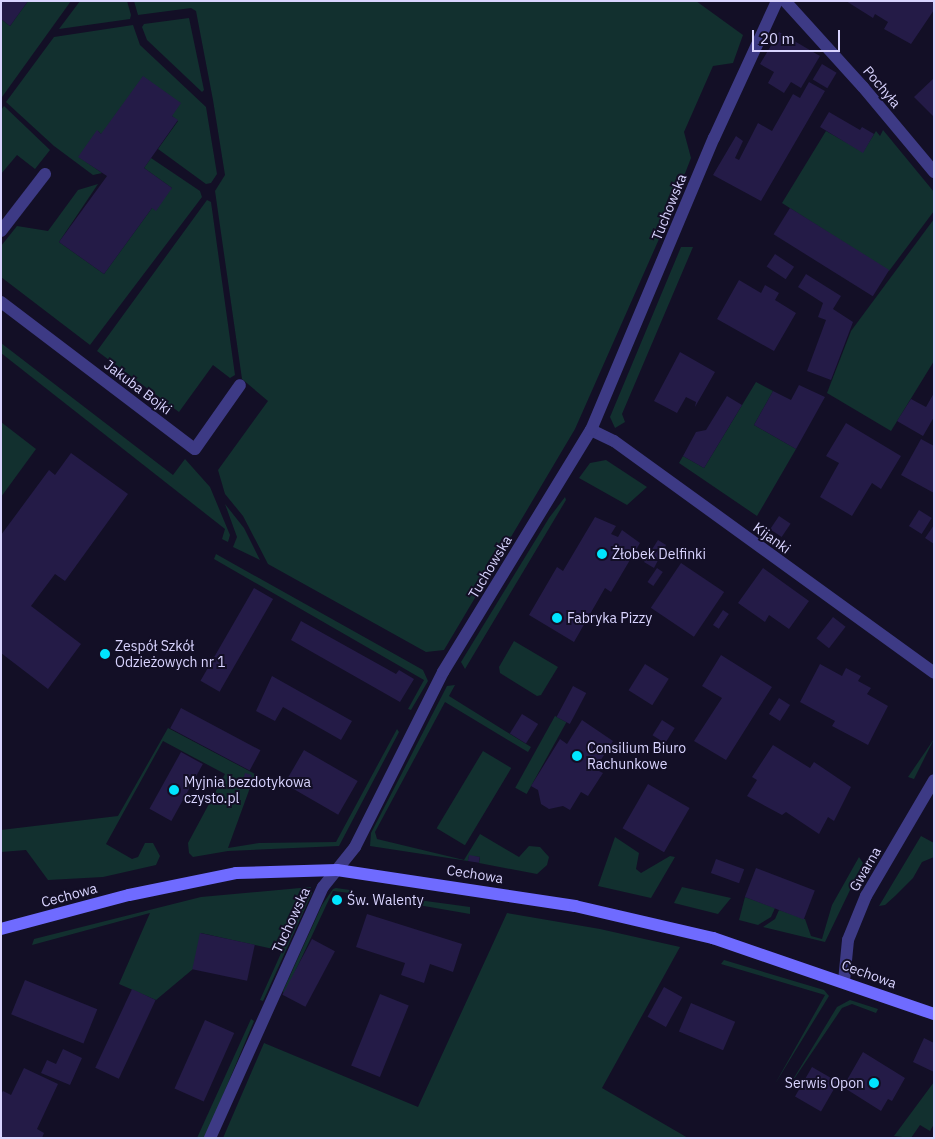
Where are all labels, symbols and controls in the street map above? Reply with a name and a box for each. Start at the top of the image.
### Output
scale bar [755,20,842,52]
text: 20 m [760,29,795,48]
street label: Pochyła [860,63,904,111]
street label: Tuchowska [648,171,690,243]
street label: Jakuba Bojki [101,356,175,418]
street label: Kijanki [750,519,794,557]
street label: Tuchowska [465,533,515,601]
place label: Żłobek Delfinki [612,546,706,562]
marker: Żłobek Delfinki [596,548,608,560]
place label: Fabryka Pizzy [567,610,652,626]
marker: Fabryka Pizzy [551,612,563,624]
place label: Zespół Szkół Odzieżowych nr 1 [115,638,226,670]
marker: Zespół Szkół Odzieżowych nr 1 [99,648,111,660]
place label: Consilium Biuro Rachunkowe [587,740,686,772]
marker: Consilium Biuro Rachunkowe [571,750,583,762]
place label: Myjnia bezdotykowa czysto.pl [184,774,311,806]
marker: Myjnia bezdotykowa czysto.pl [168,784,180,796]
street label: Gwarna [846,844,884,894]
street label: Cechowa [445,861,505,887]
street label: Cechowa [39,879,99,911]
street label: Tuchowska [269,885,313,955]
place label: Św. Walenty [347,892,424,908]
marker: Św. Walenty [331,894,343,906]
street label: Cechowa [839,956,899,992]
place label: Serwis Opon [785,1075,864,1091]
marker: Serwis Opon [868,1077,880,1089]

